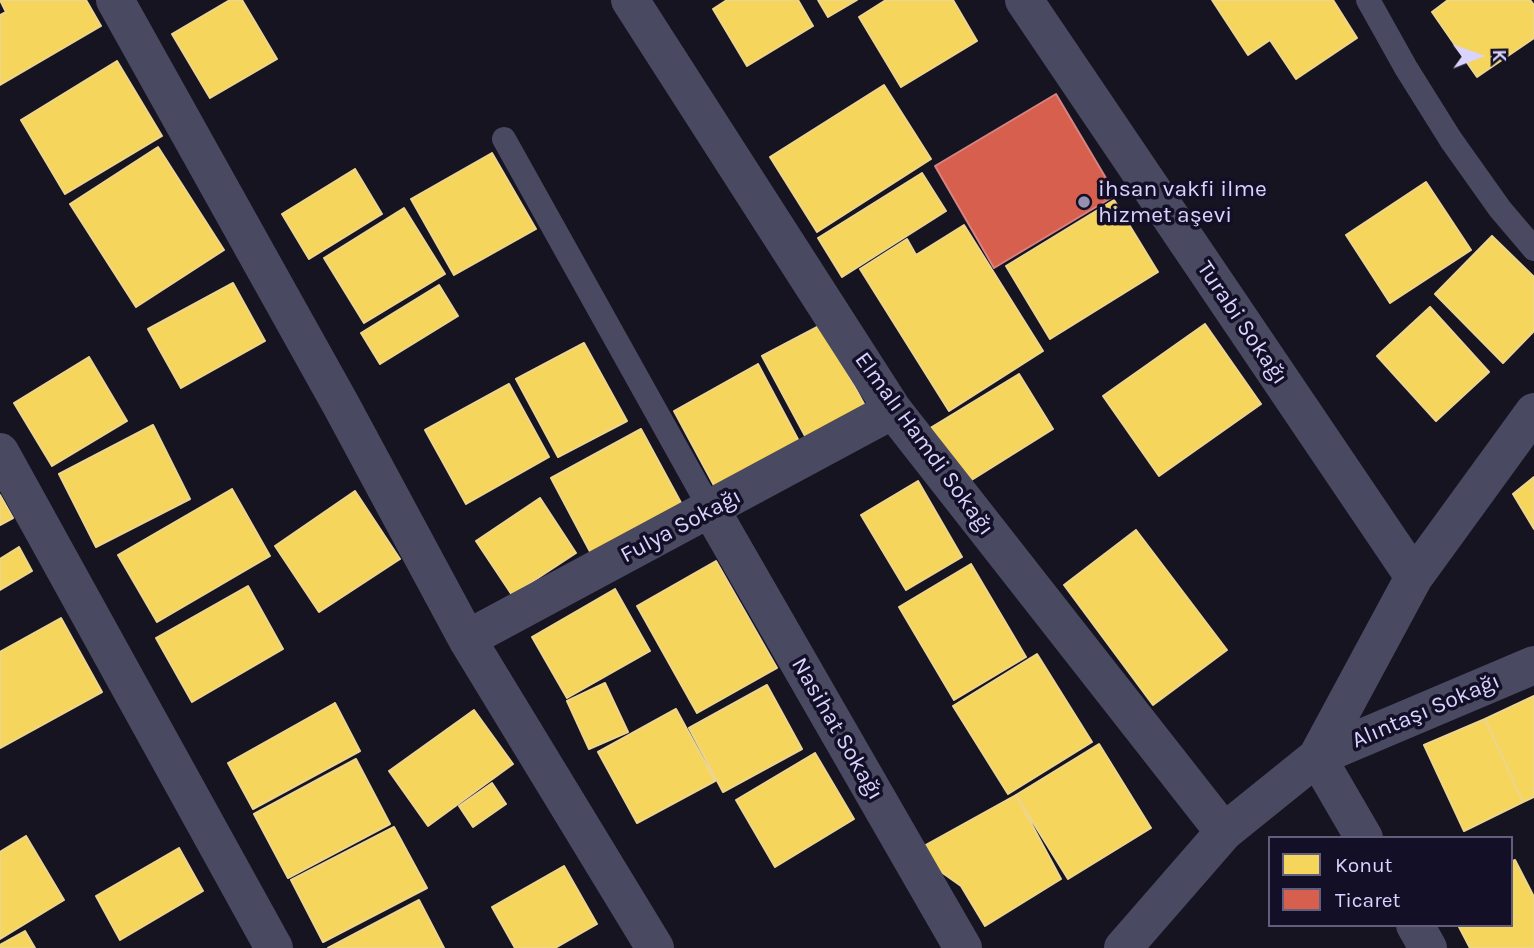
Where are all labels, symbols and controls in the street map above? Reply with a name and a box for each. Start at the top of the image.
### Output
north arrow [1443,21,1513,91]
text: K [1488,49,1510,62]
place label: ihsan vakfi ilme hizmet aşevi [1098,175,1267,229]
marker: ihsan vakfi ilme hizmet aşevi [1076,194,1092,210]
street label: Turabi Sokağı [1191,256,1293,390]
street label: Elmalı Hamdi Sokağı [848,347,1000,541]
street label: Fulya Sokağı [616,483,746,569]
street label: Nasihat Sokağı [785,653,889,805]
street label: Alıntaşı Sokağı [1348,667,1504,755]
legend [1268,836,1513,927]
text: Konut [1335,853,1393,877]
text: Ticaret [1335,888,1400,912]

